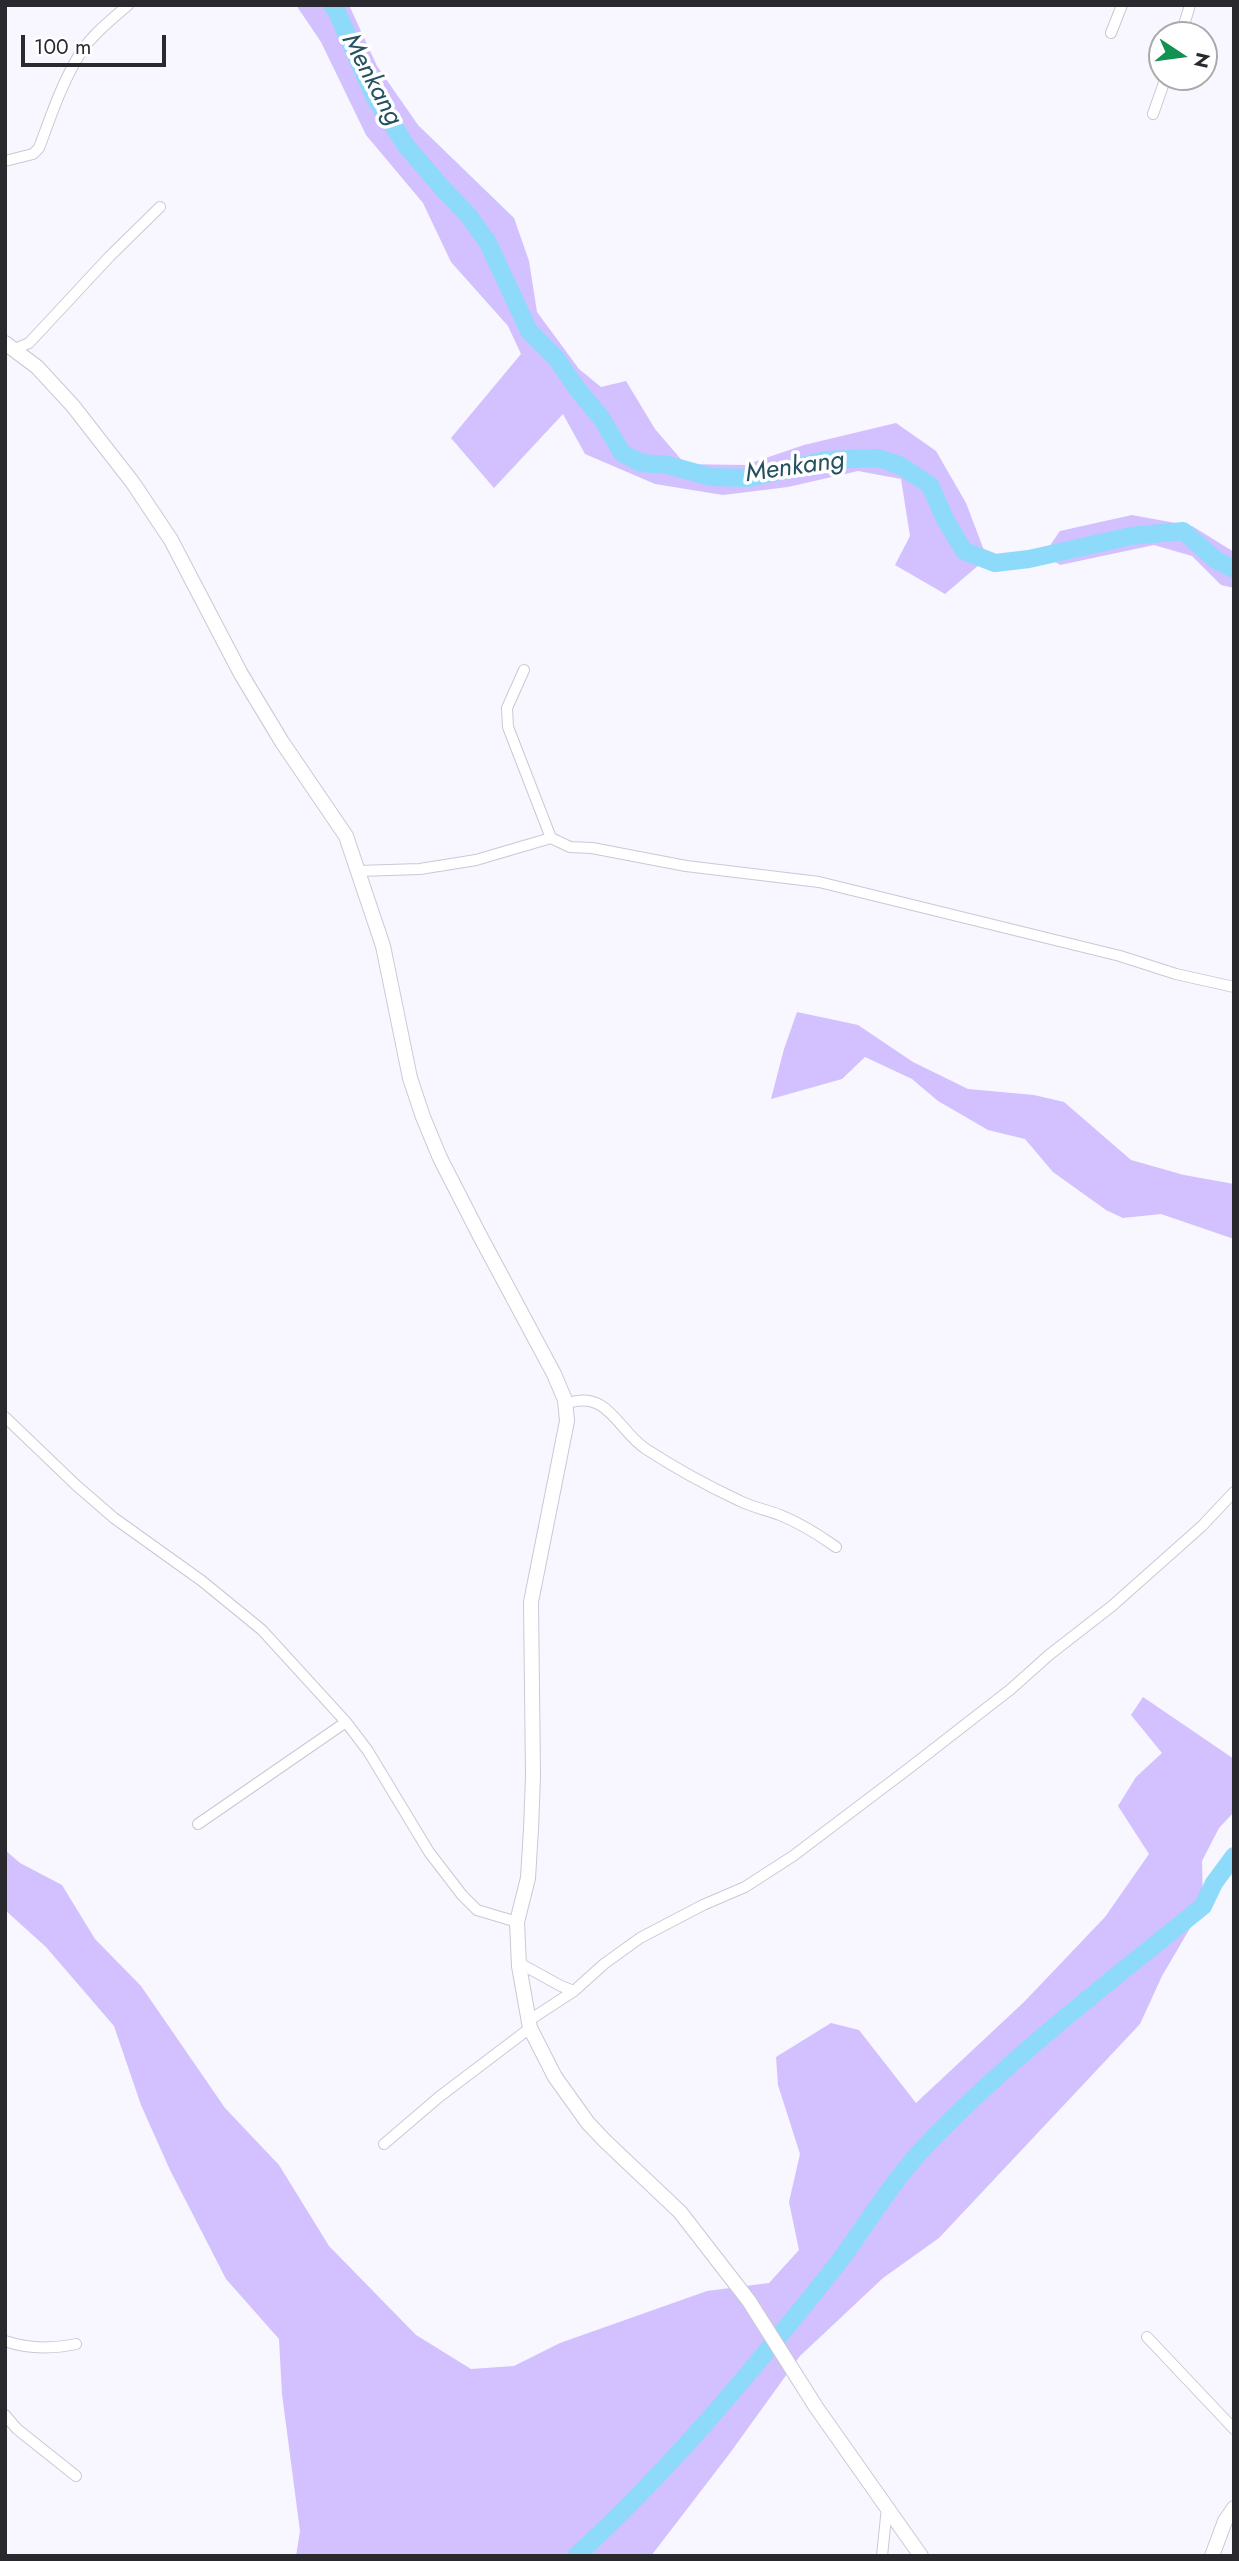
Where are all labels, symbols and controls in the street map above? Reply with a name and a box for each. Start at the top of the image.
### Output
scale bar [24,21,170,65]
north arrow [1148,21,1218,91]
water label: Menkang [334,29,408,131]
text: 100 m [34,32,91,62]
text: N [1187,50,1217,71]
water label: Menkang [743,446,847,490]

